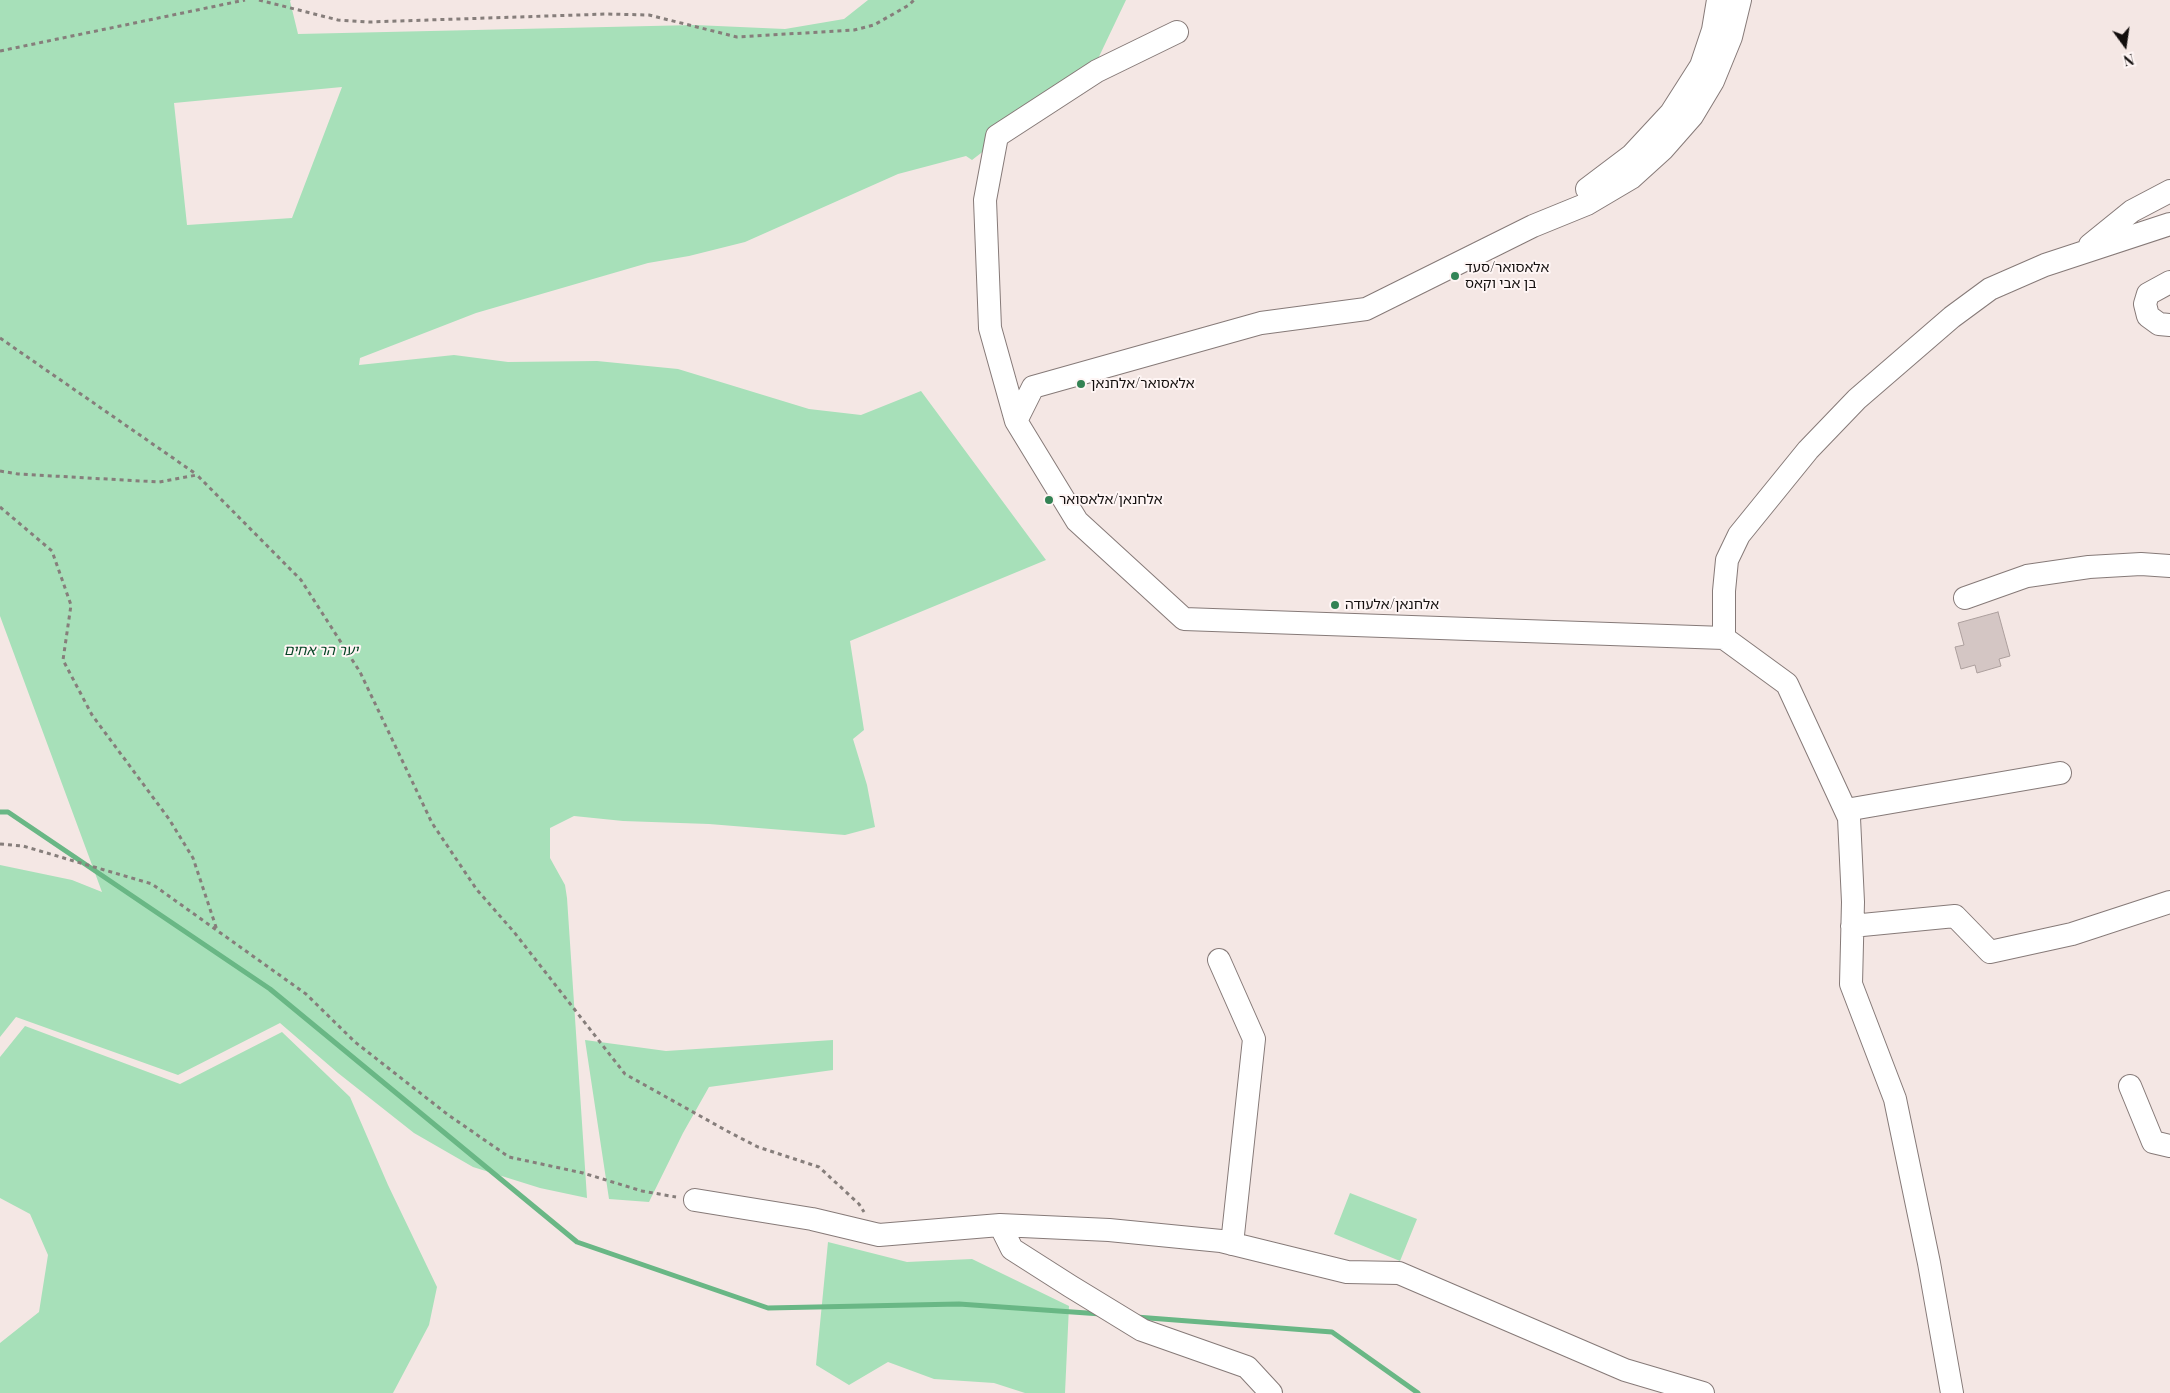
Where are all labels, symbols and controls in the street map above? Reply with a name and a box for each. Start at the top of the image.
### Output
north arrow [2100,20,2150,70]
text: N [2122,50,2136,70]
place label: אלאסואר/סעד בן אבי וקאס [1465,260,1549,292]
marker: אלאסואר/סעד בן אבי וקאס [1449,270,1461,282]
place label: אלאסואר/אלחנאן [1091,376,1195,392]
marker: אלאסואר/אלחנאן [1075,378,1087,390]
place label: אלחנאן/אלאסואר [1059,492,1163,508]
marker: אלחנאן/אלאסואר [1043,494,1055,506]
place label: אלחנאן/אלעודה [1345,597,1439,613]
marker: אלחנאן/אלעודה [1329,599,1341,611]
park label: יער הר אחים [284,643,358,659]

